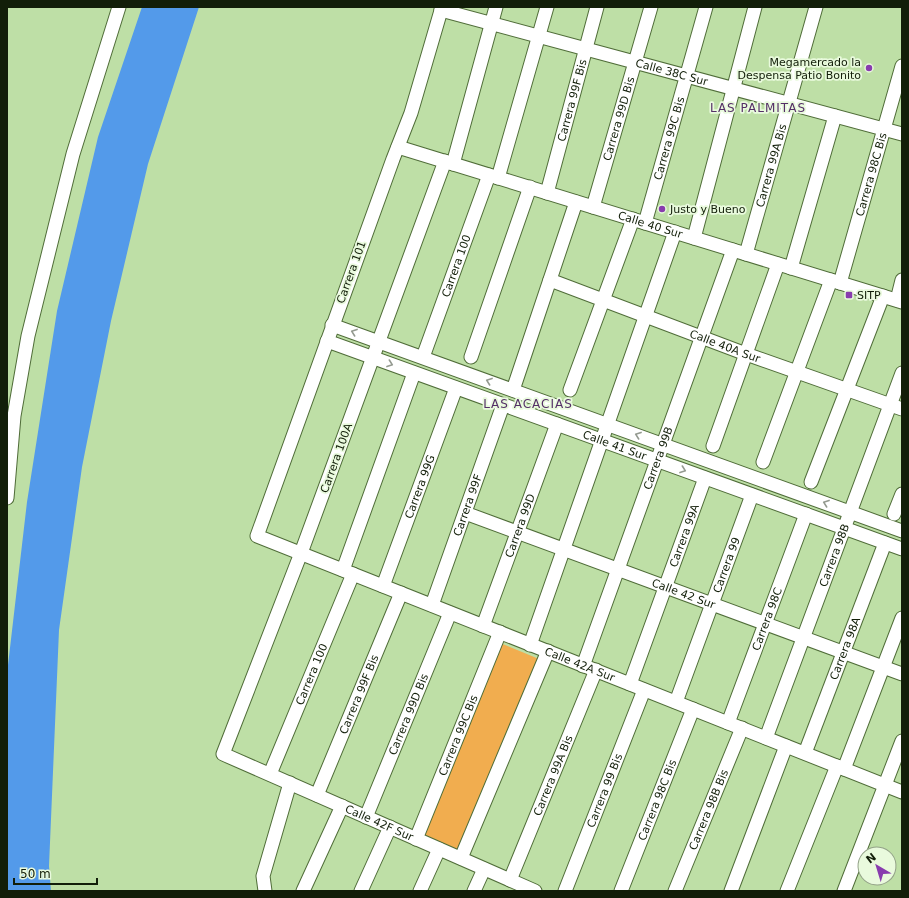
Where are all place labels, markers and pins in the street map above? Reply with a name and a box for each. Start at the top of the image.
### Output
place label: Megamercado la Despensa Patio Bonito [738,56,861,82]
marker: Megamercado la Despensa Patio Bonito [864,63,874,73]
place label: Justo y Bueno [669,203,746,216]
marker: Justo y Bueno [657,204,667,214]
place label: SITP [857,289,881,302]
marker: SITP [844,290,854,300]

